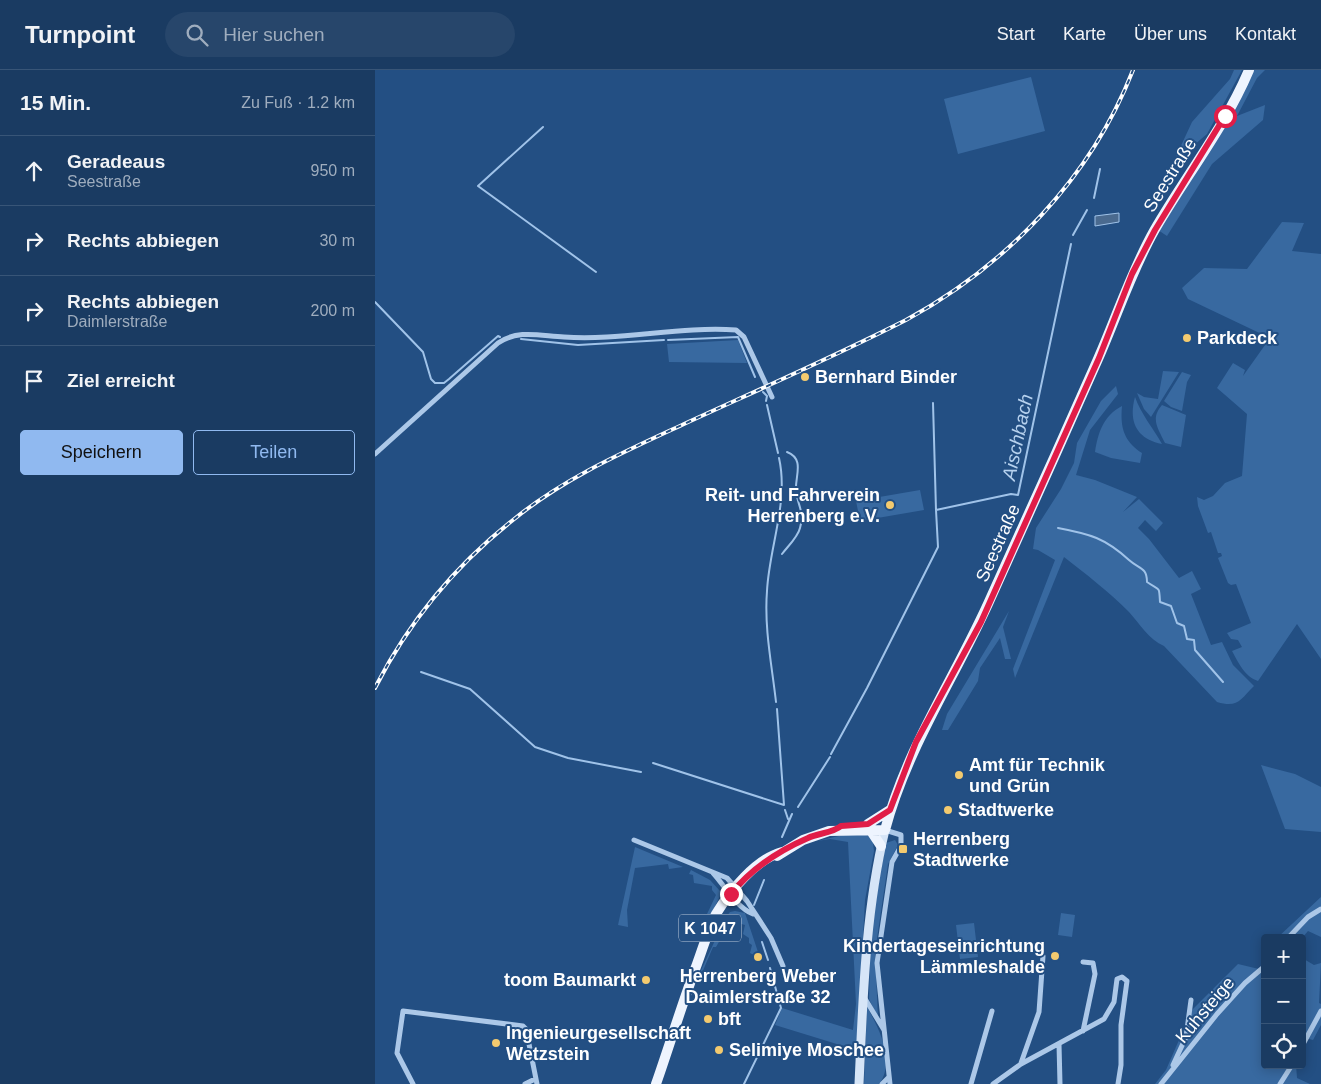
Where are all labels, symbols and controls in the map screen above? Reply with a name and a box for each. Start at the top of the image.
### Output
search box [165,12,515,57]
text: Turnpoint [25,21,135,48]
icon: search [183,21,211,49]
text: Hier suchen [223,24,325,45]
text: Start [997,24,1035,44]
text: Karte [1063,24,1106,44]
text: Über uns [1134,24,1207,44]
text: Kontakt [1235,24,1296,44]
text: 15 Min. [20,91,91,114]
text: Zu Fuß · 1.2 km [241,94,355,111]
route start [1214,105,1237,128]
street label: Seestraße [1140,134,1200,216]
text: Geradeaus [67,151,165,172]
icon: ahead [20,157,48,185]
text: 950 m [311,162,355,179]
text: Seestraße [67,173,141,190]
icon: right [20,227,48,255]
text: Rechts abbiegen [67,230,219,251]
text: 30 m [319,232,355,249]
text: Rechts abbiegen [67,291,219,312]
icon: right [20,297,48,325]
text: 200 m [311,302,355,319]
text: Daimlerstraße [67,313,167,330]
place label: Parkdeck [1197,328,1278,348]
marker: Parkdeck [1181,332,1193,344]
icon: arrive [20,367,48,395]
place label: Bernhard Binder [815,367,957,387]
text: Ziel erreicht [67,370,175,391]
marker: Bernhard Binder [799,371,811,383]
water label: Aischbach [998,392,1037,483]
button: Speichern [20,430,183,475]
button: Teilen [193,430,355,475]
place label: Reit- und Fahrverein Herrenberg e.V. [705,485,880,526]
marker: Reit- und Fahrverein Herrenberg e.V. [884,499,896,511]
street label: Seestraße [972,501,1024,585]
place label: Amt für Technik und Grün [969,755,1106,796]
marker: Amt für Technik und Grün [953,769,965,781]
place label: Stadtwerke [958,800,1054,820]
marker: Stadtwerke [942,804,954,816]
place label: Herrenberg Stadtwerke [913,829,1010,870]
marker: Herrenberg Stadtwerke [897,843,909,855]
route end [720,883,743,906]
road number: K 1047 [679,914,741,941]
map controls [1261,934,1306,1069]
button: + [1261,934,1306,979]
place label: Kindertageseinrichtung Lämmleshalde [843,936,1045,977]
marker: Kindertageseinrichtung Lämmleshalde [1049,950,1061,962]
marker: Herrenberg Weber Daimlerstraße 32 [752,951,764,963]
place label: Herrenberg Weber Daimlerstraße 32 [680,966,836,1007]
place label: toom Baumarkt [504,970,636,990]
street label: Kuhsteige [1172,973,1238,1047]
marker: toom Baumarkt [640,974,652,986]
button: − [1261,979,1306,1024]
place label: bft [718,1009,741,1029]
marker: bft [702,1013,714,1025]
place label: Ingenieurgesellschaft Wetzstein [506,1023,691,1064]
button: locate [1261,1024,1306,1069]
marker: Ingenieurgesellschaft Wetzstein [490,1037,502,1049]
place label: Selimiye Moschee [729,1040,884,1060]
marker: Selimiye Moschee [713,1044,725,1056]

